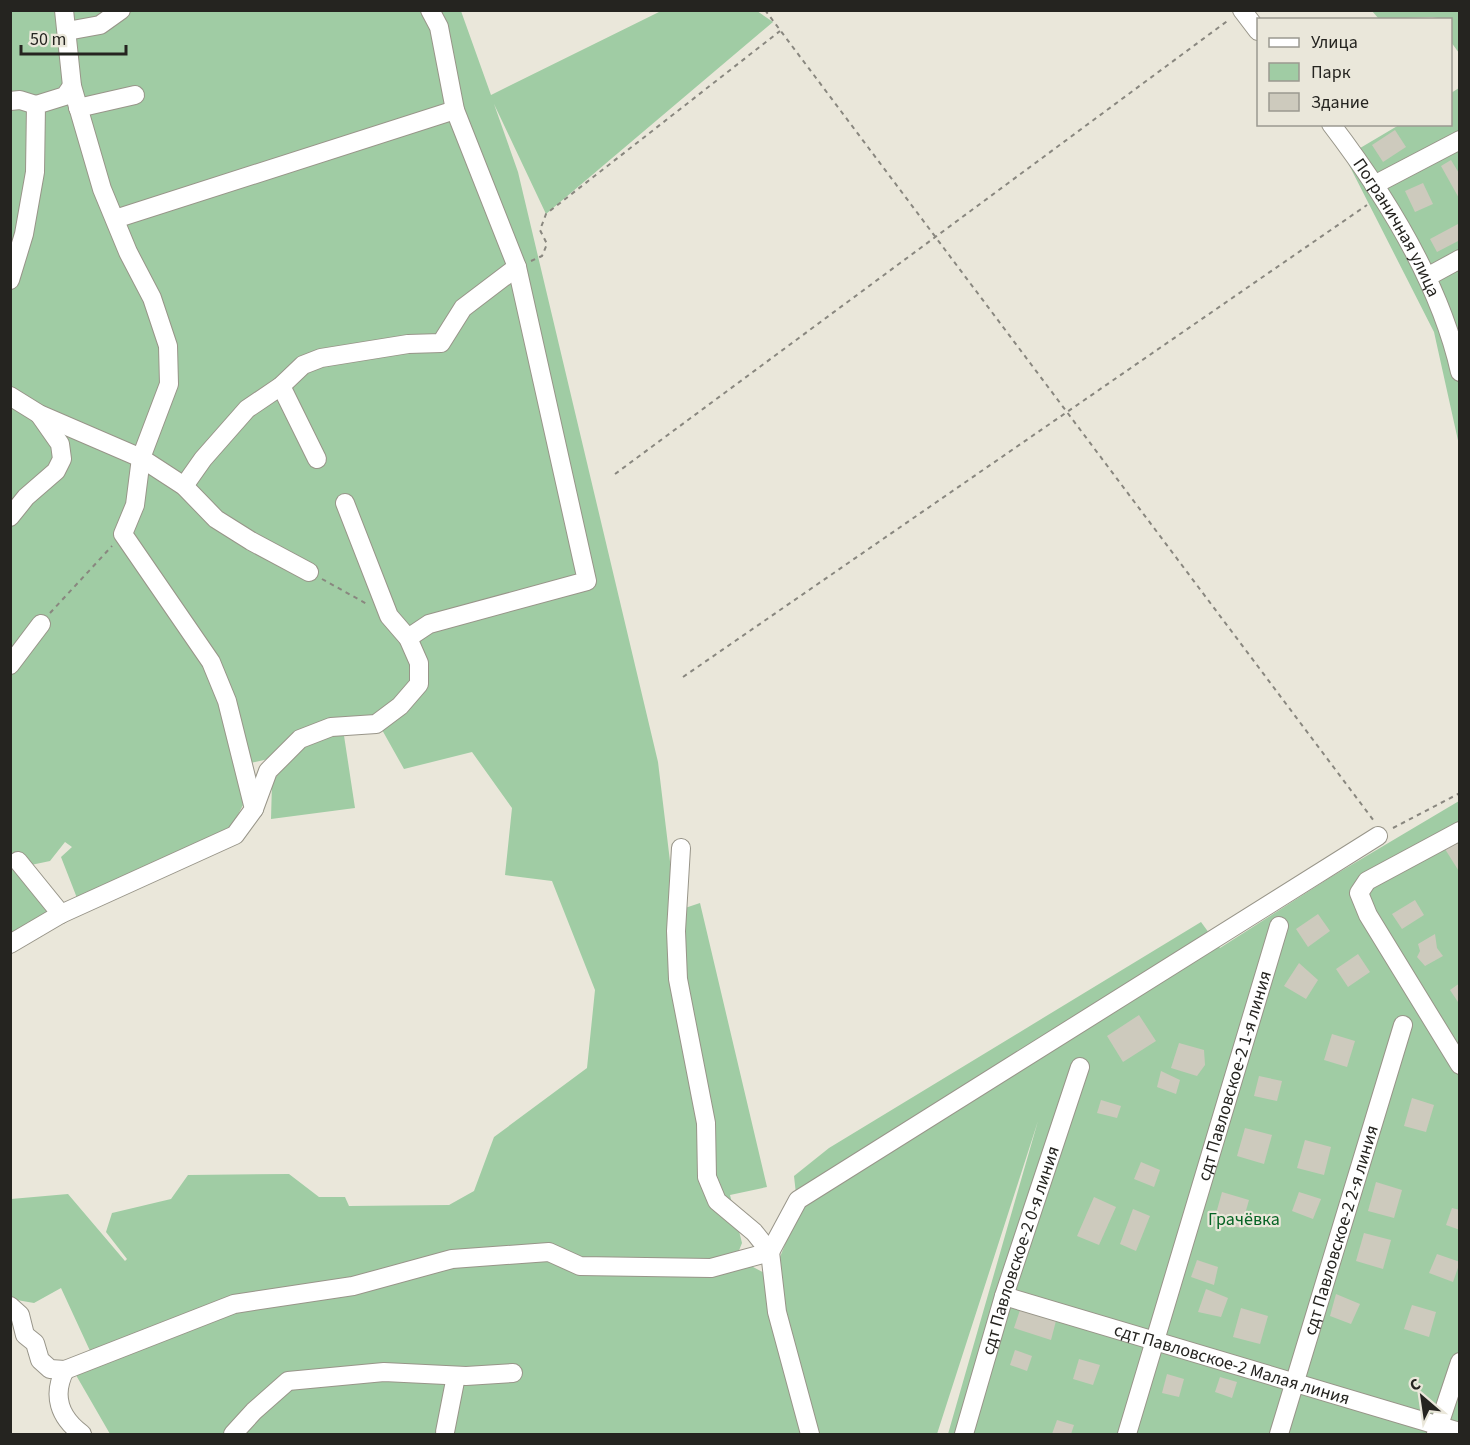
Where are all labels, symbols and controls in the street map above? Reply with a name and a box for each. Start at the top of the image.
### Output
scale bar [21,18,126,56]
legend [1257,18,1452,126]
text: 50 m [30,27,66,52]
text: Улица [1311,30,1358,55]
text: Парк [1311,60,1351,85]
text: Здание [1311,90,1369,115]
street label: Пограничная улица [1347,153,1446,301]
street label: сдт Павловское-2 1-я линия [1191,968,1278,1184]
street label: сдт Павловское-2 2-я линия [1298,1122,1385,1338]
street label: сдт Павловское-2 0-я линия [976,1143,1066,1358]
park label: Грачёвка [1208,1207,1280,1232]
street label: сдт Павловское-2 Малая линия [1111,1318,1353,1411]
north arrow [1392,1367,1452,1427]
text: С [1406,1373,1425,1397]

